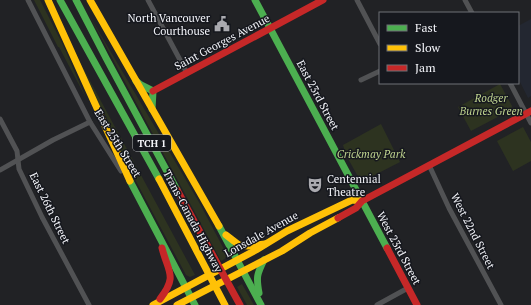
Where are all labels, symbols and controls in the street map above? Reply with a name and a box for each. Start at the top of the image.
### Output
place label: North Vancouver Courthouse [128,11,211,38]
street label: Saint Georges Avenue [172,11,272,73]
legend [379,12,519,84]
public building icon: North Vancouver Courthouse [213,15,231,33]
text: Fast [415,20,438,35]
text: Slow [415,40,441,55]
street label: East 23rd Street [294,57,342,133]
text: Jam [415,60,436,75]
park label: Rodger Burnes Green [459,91,522,118]
street label: East 25th Street [91,106,145,180]
road number: TCH 1 [133,135,171,151]
park label: Crickmay Park [337,147,406,161]
street label: Trans-Canada Highway [160,167,226,275]
street label: East 26th Street [27,170,73,246]
place label: Centennial Theatre [327,172,381,199]
theatre icon: Centennial Theatre [306,176,324,194]
street label: West 22nd Street [448,191,498,271]
street label: Lonsdale Avenue [222,208,301,260]
street label: West 23rd Street [374,209,424,287]

